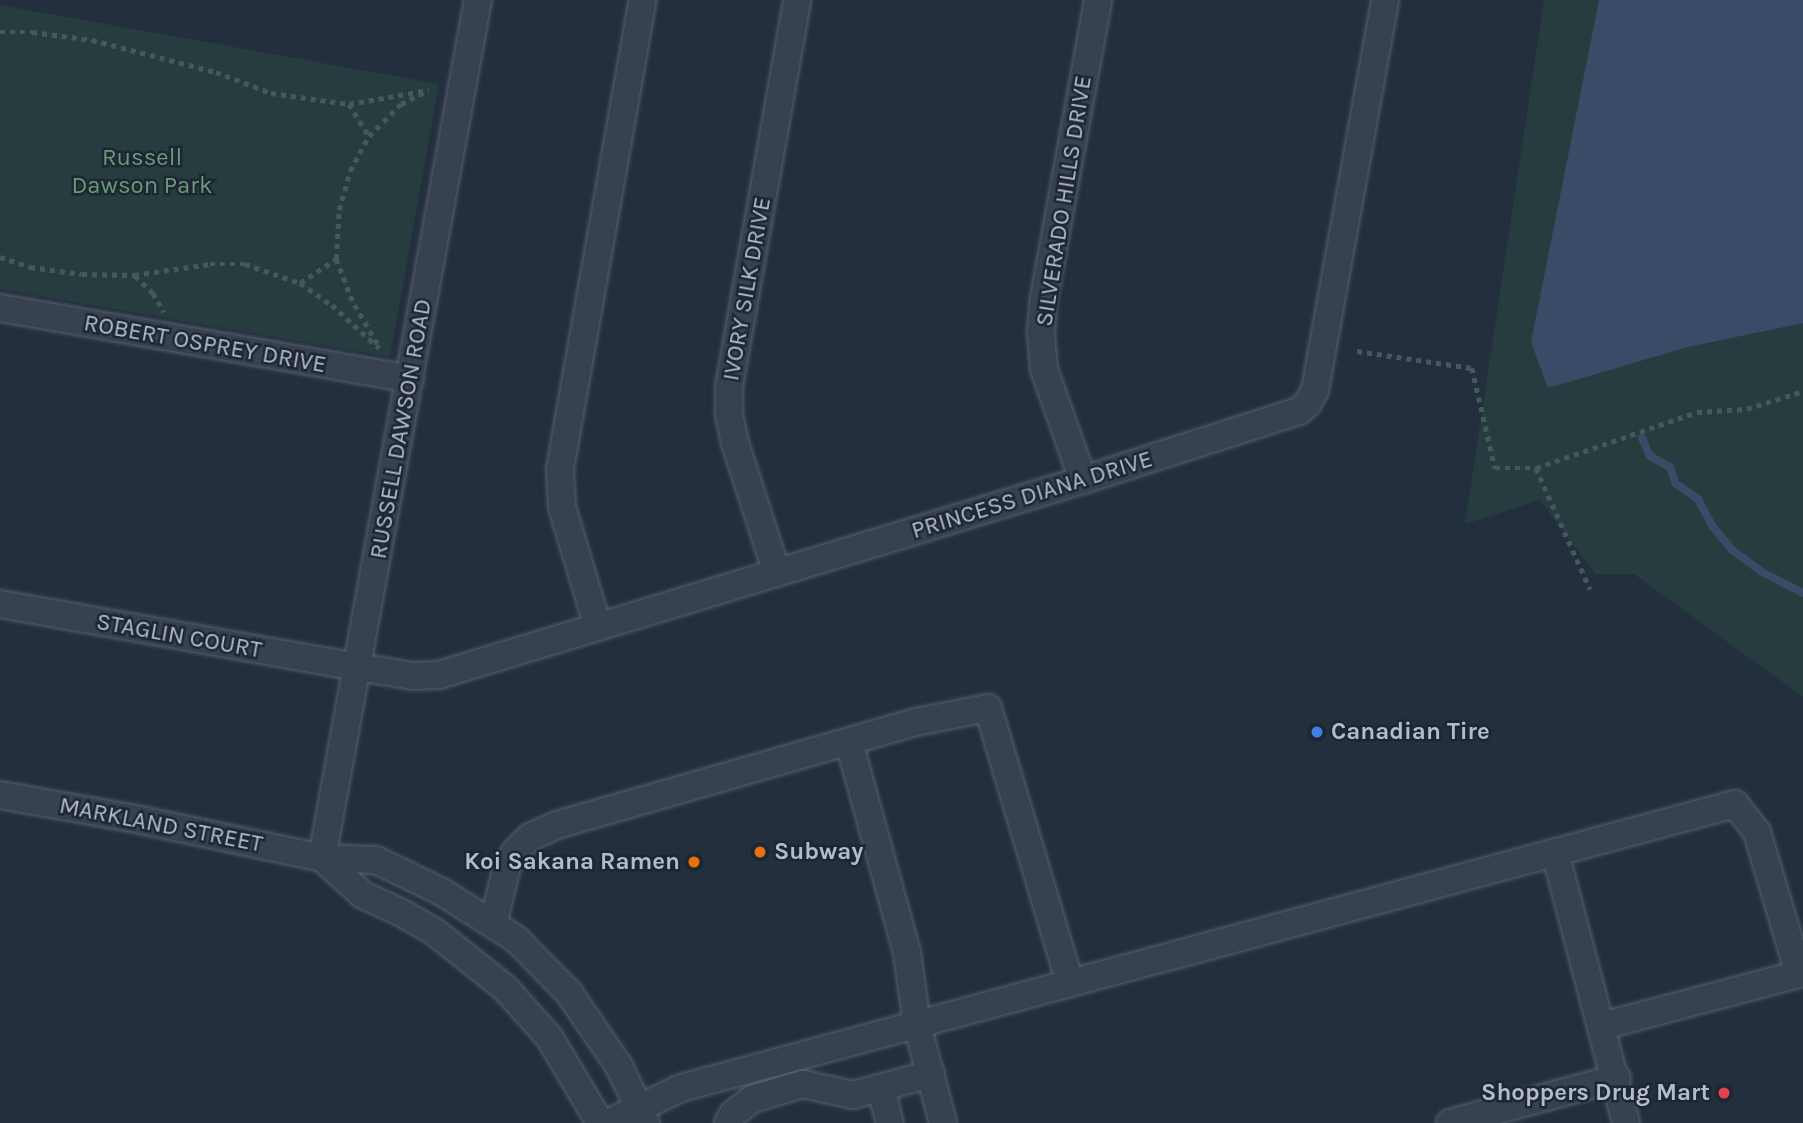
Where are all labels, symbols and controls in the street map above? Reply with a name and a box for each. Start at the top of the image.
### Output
street label: SILVERADO HILLS DRIVE [1030,74,1098,328]
park label: Russell Dawson Park [71,144,213,200]
street label: IVORY SILK DRIVE [717,195,777,383]
street label: RUSSELL DAWSON ROAD [364,297,438,561]
street label: ROBERT OSPREY DRIVE [82,308,328,380]
street label: PRINCESS DIANA DRIVE [908,445,1156,545]
street label: STAGLIN COURT [94,607,264,665]
place label: Canadian Tire [1331,718,1490,746]
marker: Canadian Tire [1309,724,1325,740]
street label: MARKLAND STREET [57,791,265,859]
place label: Subway [774,838,863,866]
marker: Subway [752,844,768,860]
place label: Koi Sakana Ramen [464,848,680,876]
marker: Koi Sakana Ramen [686,854,702,870]
place label: Shoppers Drug Mart [1481,1079,1710,1107]
marker: Shoppers Drug Mart [1716,1085,1732,1101]

